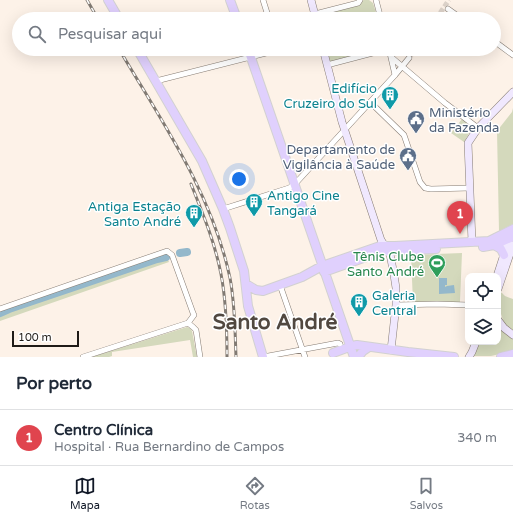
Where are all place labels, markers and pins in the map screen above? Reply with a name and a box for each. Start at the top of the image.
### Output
place label: Edifício Cruzeiro do Sul [283,81,377,112]
building icon: Edifício Cruzeiro do Sul [380,85,400,110]
place label: Ministério da Fazenda [429,105,499,136]
public building icon: Ministério da Fazenda [406,109,426,134]
place label: Departamento de Vigilância à Saúde [283,142,395,173]
public building icon: Departamento de Vigilância à Saúde [398,146,418,171]
place label: Antigo Cine Tangará [267,188,340,219]
building icon: Antigo Cine Tangará [244,192,264,217]
place label: Antiga Estação Santo André [88,199,181,230]
pin: 1 [447,201,473,234]
building icon: Antiga Estação Santo André [184,203,204,228]
place label: Tênis Clube Santo André [347,249,424,280]
sports icon: Tênis Clube Santo André [427,253,447,278]
place label: Galeria Central [372,288,416,319]
building icon: Galeria Central [349,292,369,317]

